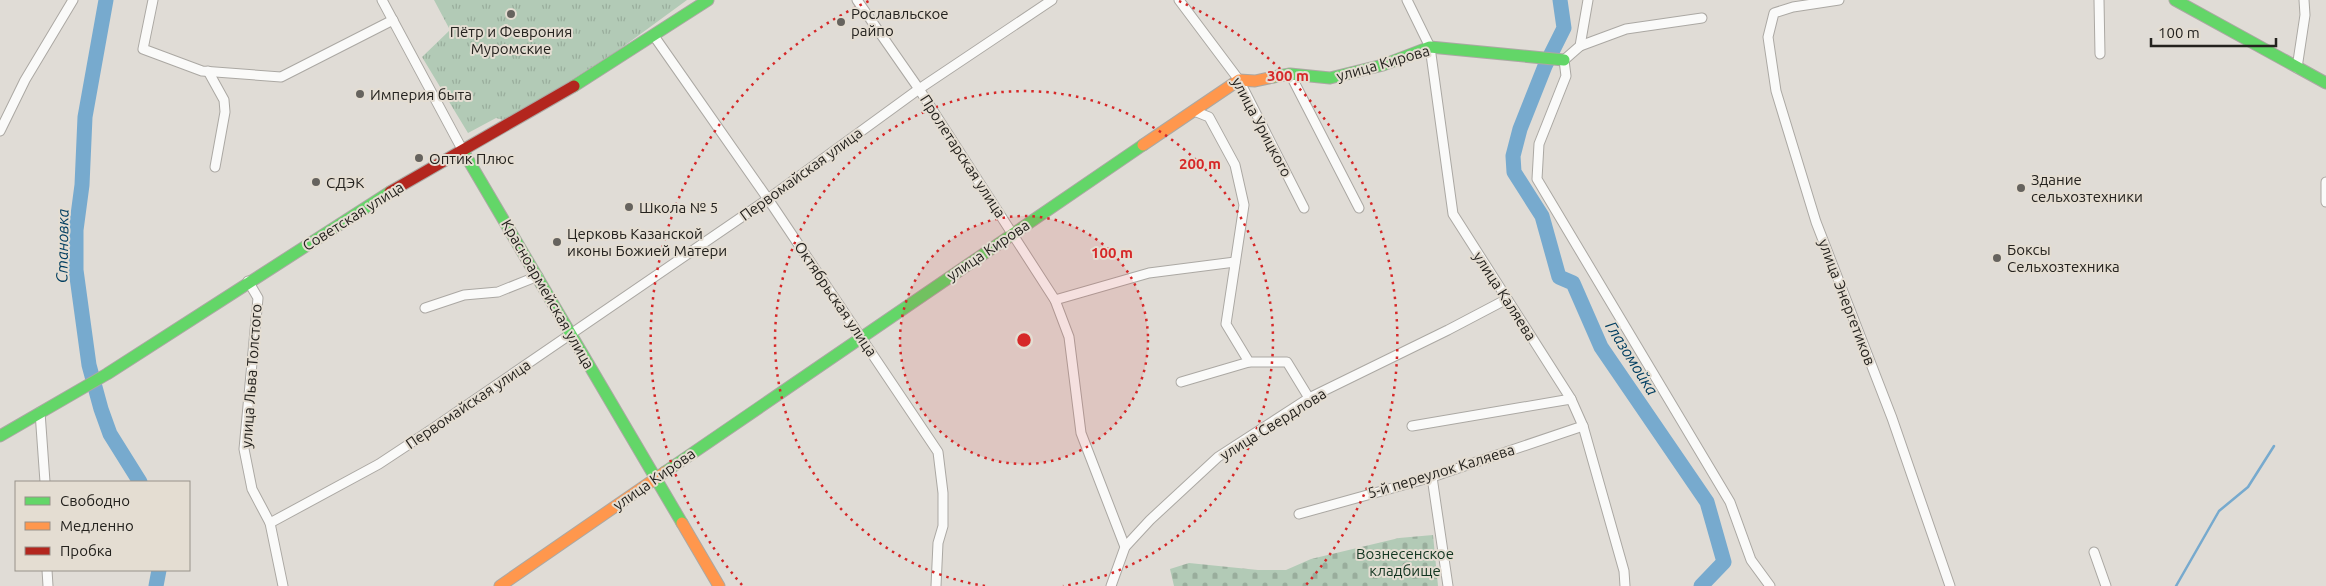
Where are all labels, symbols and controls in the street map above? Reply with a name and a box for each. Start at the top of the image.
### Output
place label: Рославльское райпо [851,5,949,39]
marker: Пётр и Феврония Муромские [505,8,517,20]
scale bar [2151,15,2276,47]
marker: Рославльское райпо [835,16,847,28]
place label: Пётр и Феврония Муромские [450,23,572,57]
text: 100 m [2158,24,2200,41]
street label: улица Кирова [1334,42,1432,84]
text: 300 m [1267,67,1309,84]
street label: улица Урицкого [1229,74,1295,180]
place label: Империя быта [370,86,472,103]
marker: Империя быта [354,88,366,100]
street label: Пролетарская улица [917,91,1009,221]
street label: Первомайская улица [737,124,865,224]
place label: Оптик Плюс [429,150,514,167]
marker: Оптик Плюс [413,152,425,164]
text: 200 m [1179,155,1221,172]
place label: Здание сельхозтехники [2031,171,2143,205]
place label: СДЭК [326,174,364,191]
marker: СДЭК [310,176,322,188]
street label: Советская улица [299,178,407,254]
marker: Здание сельхозтехники [2015,182,2027,194]
place label: Школа № 5 [639,199,718,216]
marker: Школа № 5 [623,201,635,213]
water label: Становка [52,208,72,283]
street label: Красноармейская улица [498,216,598,372]
street label: улица Кирова [943,216,1033,284]
place label: Церковь Казанской иконы Божией Матери [567,225,727,259]
marker: Церковь Казанской иконы Божией Матери [551,236,563,248]
street label: улица Энергетиков [1815,236,1879,368]
street label: Октябрьская улица [791,239,881,359]
place label: Боксы Сельхозтехника [2007,241,2120,275]
text: 100 m [1091,244,1133,261]
street label: улица Каляева [1470,248,1540,344]
marker: Боксы Сельхозтехника [1991,252,2003,264]
street label: улица Льва Толстого [237,303,265,449]
water label: Глазомойка [1602,318,1662,399]
centre of rings [1015,331,1033,349]
street label: Первомайская улица [402,356,534,452]
street label: улица Свердлова [1217,385,1329,463]
street label: 5-й переулок Каляева [1365,441,1517,501]
street label: улица Кирова [610,444,698,514]
legend [15,481,190,571]
text: Свободно [60,492,130,509]
text: Медленно [60,517,134,534]
text: Пробка [60,542,112,559]
park label: Вознесенское кладбище [1356,545,1454,579]

